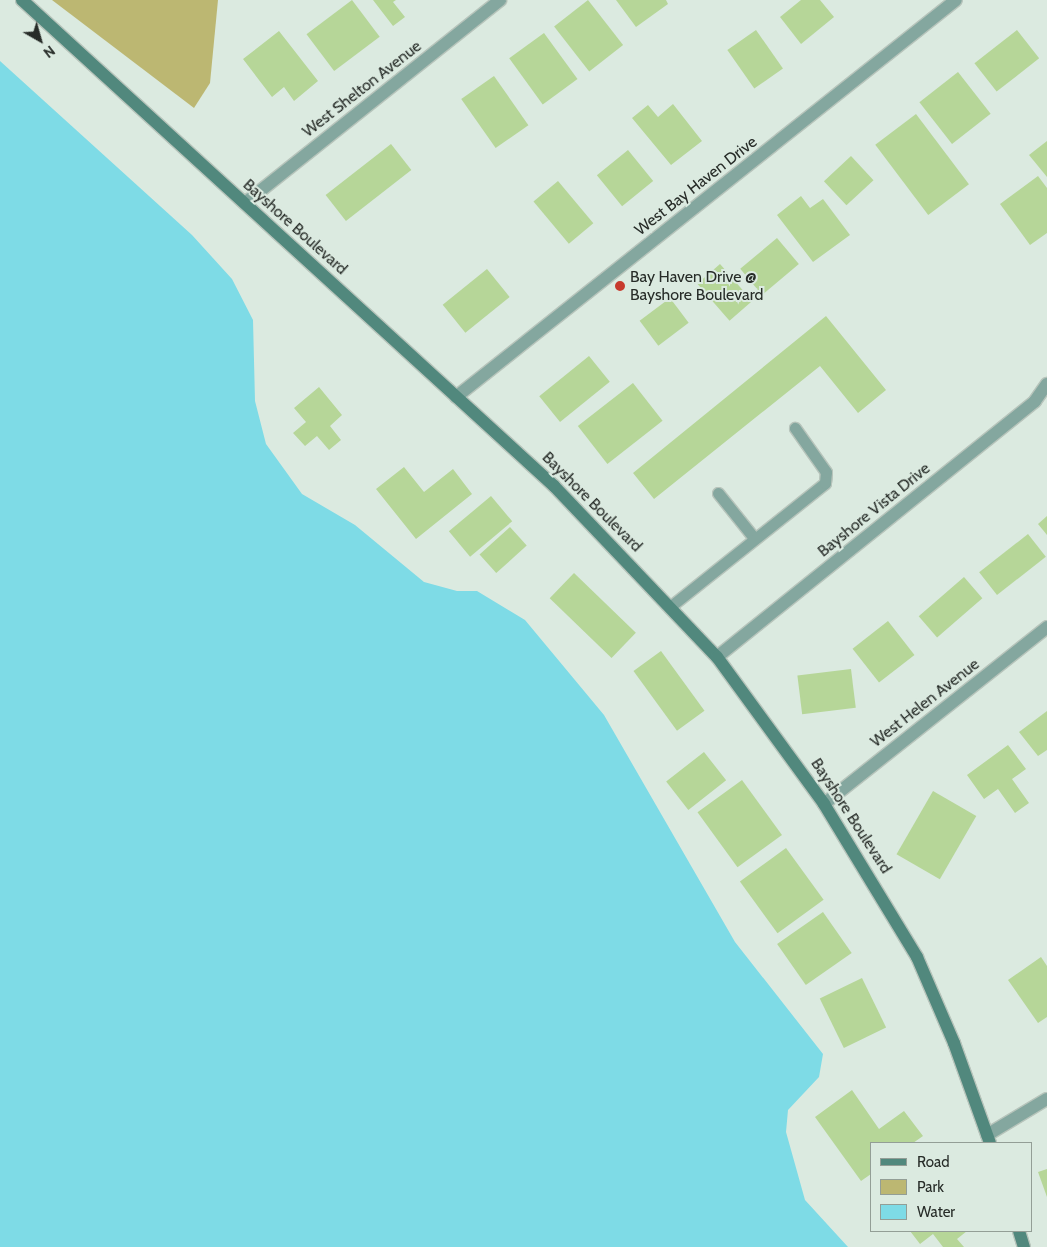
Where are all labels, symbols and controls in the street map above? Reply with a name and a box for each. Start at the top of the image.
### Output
north arrow [15,15,65,65]
street label: West Shelton Avenue [299,37,425,141]
text: N [40,42,59,62]
street label: West Bay Haven Drive [631,132,761,240]
street label: Bayshore Boulevard [239,175,351,279]
place label: Bay Haven Drive @ Bayshore Boulevard [630,267,763,305]
marker: Bay Haven Drive @ Bayshore Boulevard [614,280,626,292]
street label: Bayshore Boulevard [538,448,646,556]
street label: Bayshore Vista Drive [814,459,934,561]
street label: West Helen Avenue [867,655,983,751]
street label: Bayshore Boulevard [807,755,895,877]
legend [870,1142,1032,1232]
text: Road [917,1153,950,1171]
text: Park [917,1178,944,1196]
text: Water [917,1203,955,1221]

